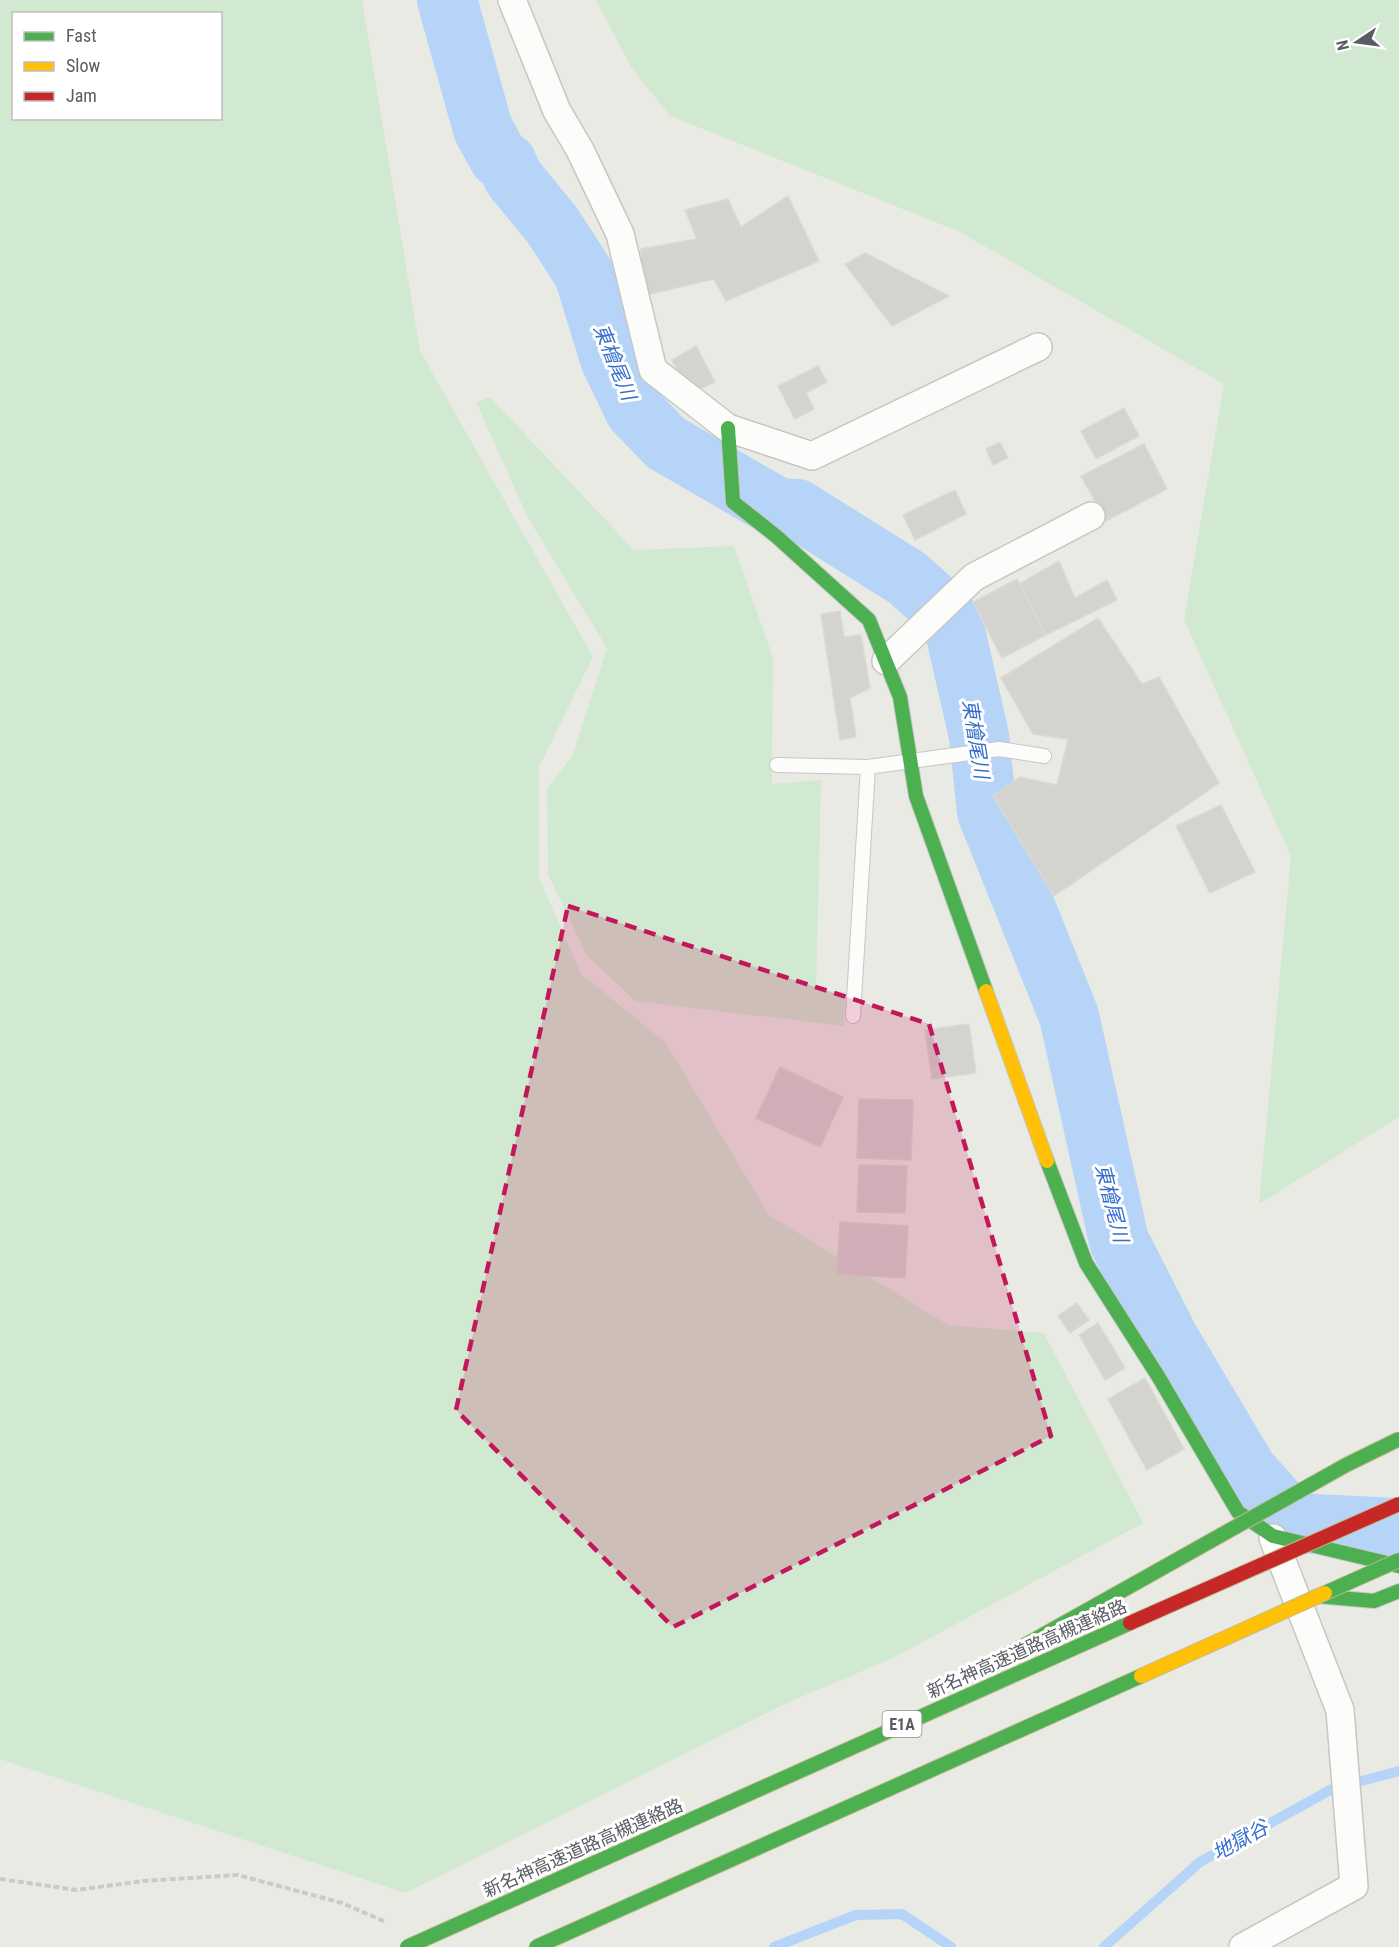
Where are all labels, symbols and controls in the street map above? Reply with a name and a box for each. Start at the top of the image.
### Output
legend [12,12,222,120]
north arrow [1327,12,1387,72]
text: Fast [66,25,97,46]
text: N [1333,38,1353,52]
text: Slow [66,55,101,76]
text: Jam [66,85,97,106]
water label: 東檜尾川 [589,320,642,405]
water label: 東檜尾川 [958,698,994,782]
water label: 東檜尾川 [1091,1161,1134,1247]
street label: 新名神高速道路高槻連絡路 [924,1595,1130,1702]
road number: E1A [882,1711,922,1737]
street label: 新名神高速道路高槻連絡路 [480,1794,686,1901]
water label: 地獄谷 [1208,1814,1274,1865]

